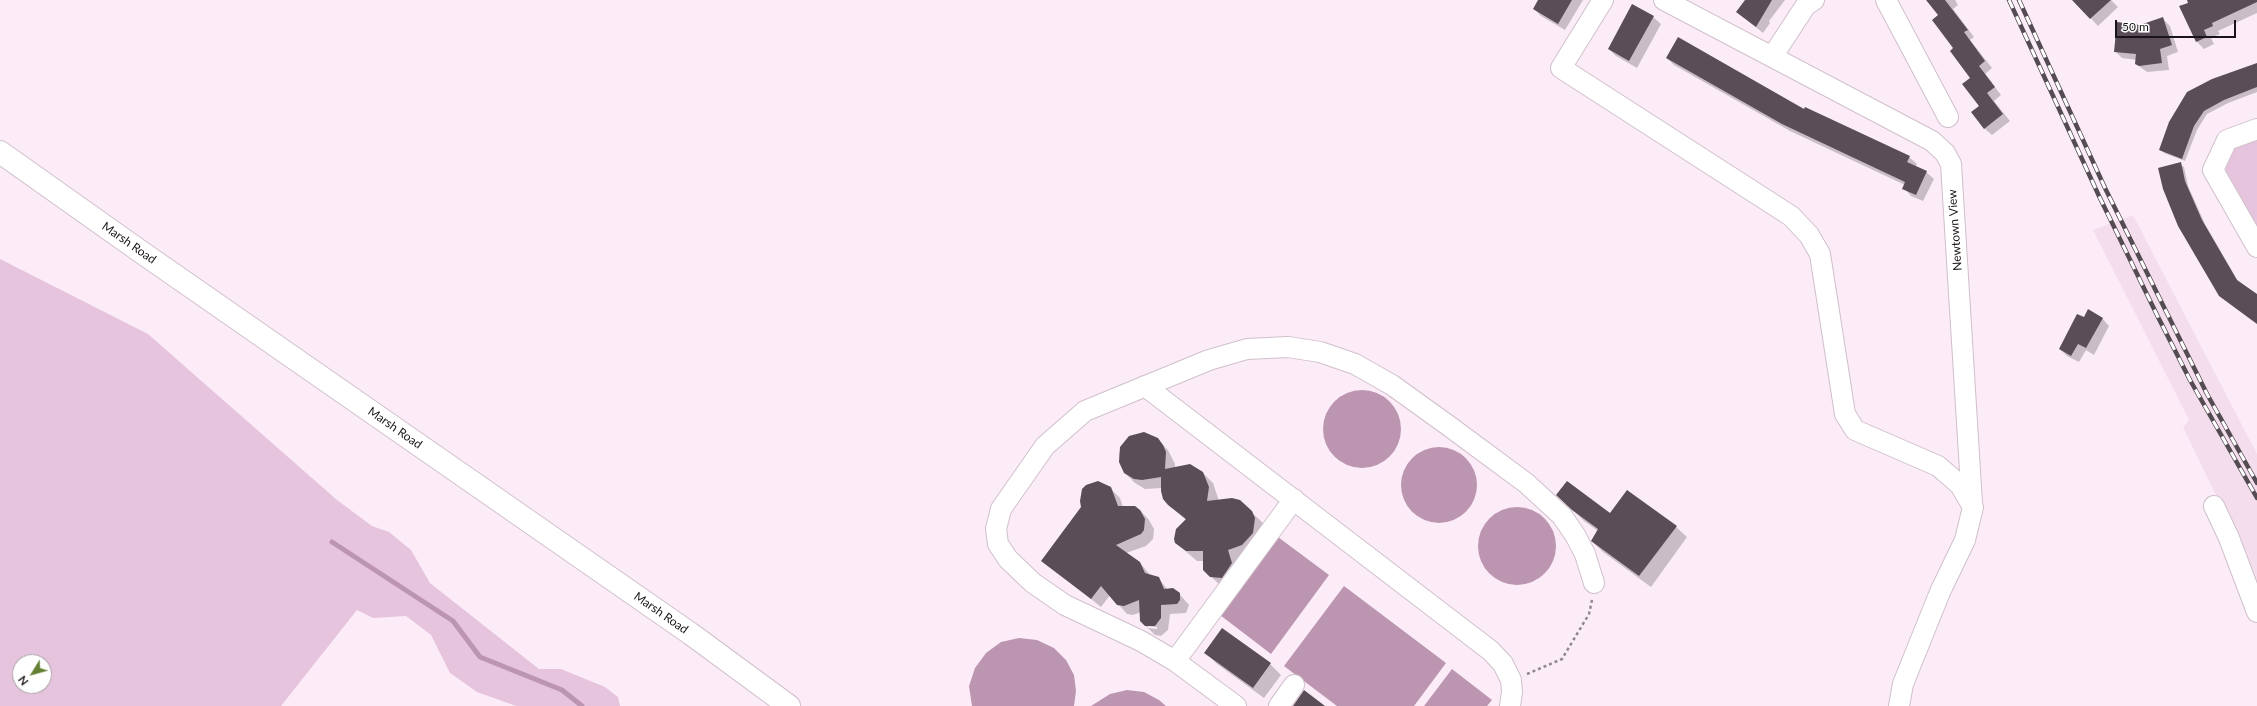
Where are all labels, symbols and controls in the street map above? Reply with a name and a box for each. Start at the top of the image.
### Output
scale bar [2117,12,2238,38]
text: 50 m [2122,19,2149,34]
street label: Newtown View [1945,189,1965,271]
street label: Marsh Road [99,219,159,267]
street label: Marsh Road [365,404,425,452]
street label: Marsh Road [631,589,691,637]
north arrow [12,654,52,694]
text: N [15,674,31,688]

